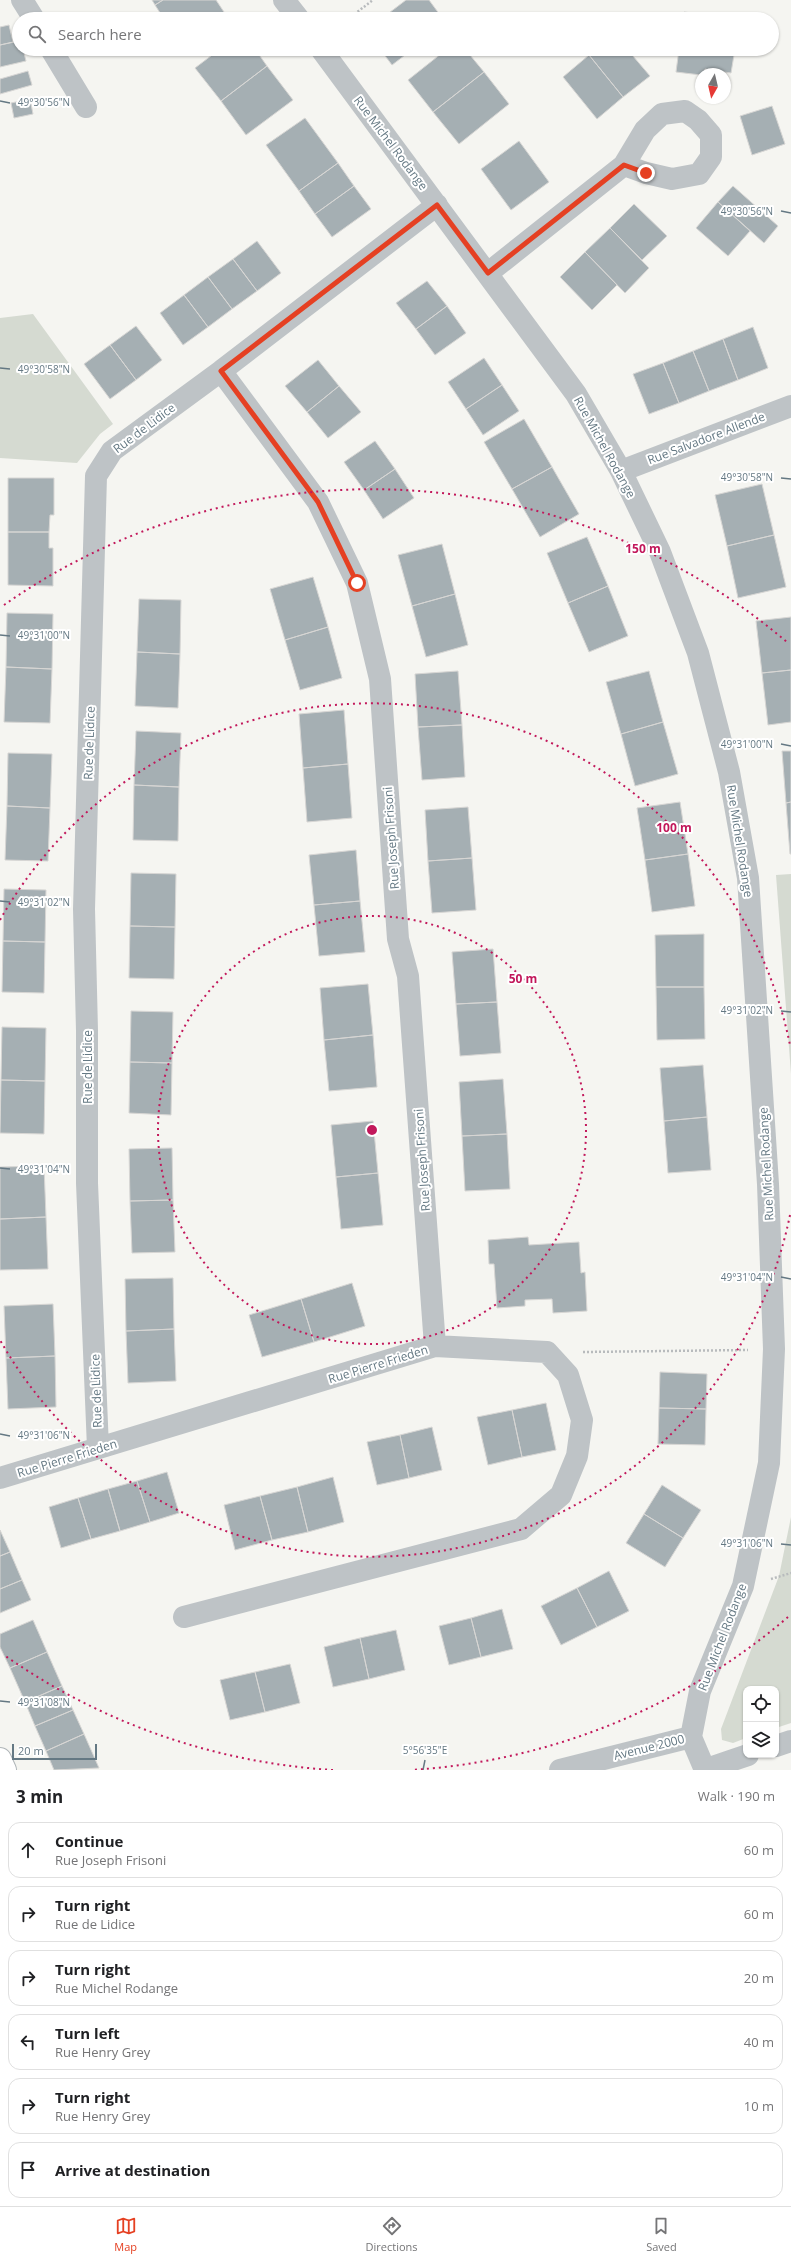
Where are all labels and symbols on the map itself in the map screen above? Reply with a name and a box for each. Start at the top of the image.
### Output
north arrow [695,68,731,104]
street label: Rue Michel Rodange [350,92,432,194]
text: 49°30'56"N [18,95,70,109]
route end [637,164,655,182]
text: 49°30'56"N [721,204,773,218]
text: 49°30'58"N [18,362,70,376]
street label: Rue Michel Rodange [570,393,640,501]
street label: Rue de Lidice [109,399,179,457]
street label: Rue Salvadore Allende [645,408,767,468]
text: 49°30'58"N [721,470,773,484]
text: 150 m [625,540,661,557]
route start [348,574,366,592]
text: 49°31'00"N [18,628,70,642]
street label: Rue de Lidice [79,705,99,780]
text: 49°31'00"N [721,737,773,751]
street label: Rue Michel Rodange [723,784,757,899]
street label: Rue Joseph Frisoni [379,786,403,890]
text: 100 m [656,819,692,836]
text: 49°31'02"N [18,895,70,909]
text: 50 m [509,970,537,987]
text: 49°31'02"N [721,1003,773,1017]
street label: Rue de Lidice [79,1030,96,1104]
street label: Rue Michel Rodange [755,1107,777,1221]
street label: Rue Joseph Frisoni [410,1108,434,1212]
centre of rings [365,1123,379,1137]
text: 49°31'04"N [18,1162,70,1176]
text: 49°31'04"N [721,1270,773,1284]
street label: Rue Pierre Frieden [326,1341,430,1387]
street label: Rue de Lidice [86,1353,106,1428]
text: 49°31'06"N [18,1428,70,1442]
street label: Rue Pierre Frieden [15,1435,119,1481]
text: 49°31'06"N [721,1536,773,1550]
street label: Rue Michel Rodange [694,1581,750,1693]
text: 49°31'08"N [18,1695,70,1709]
street label: Avenue 2000 [612,1730,686,1764]
scale bar [12,1742,97,1761]
text: 5°56'35"E [403,1743,447,1757]

